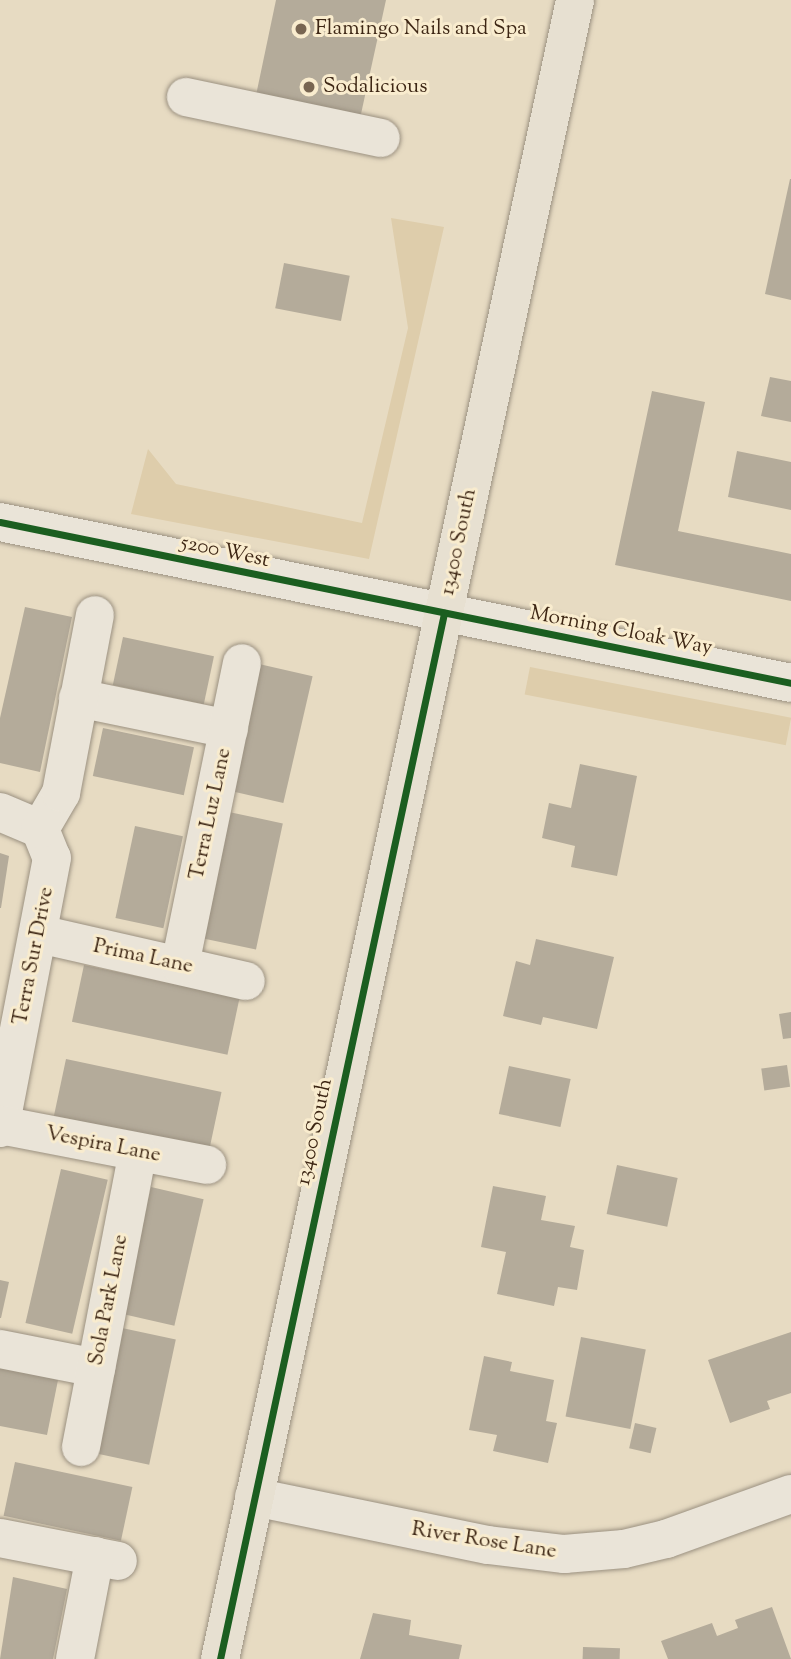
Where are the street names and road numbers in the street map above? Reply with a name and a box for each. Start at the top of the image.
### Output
street label: 13400 South [435,486,483,598]
street label: 5200 West [178,530,272,574]
street label: Morning Cloak Way [528,601,714,661]
street label: Terra Luz Lane [185,746,237,882]
street label: Terra Sur Drive [8,885,60,1027]
street label: Prima Lane [91,934,195,980]
street label: 13400 South [291,1076,339,1188]
street label: Vespira Lane [43,1121,163,1169]
street label: Sola Park Lane [84,1232,134,1368]
street label: River Rose Lane [410,1517,558,1565]

